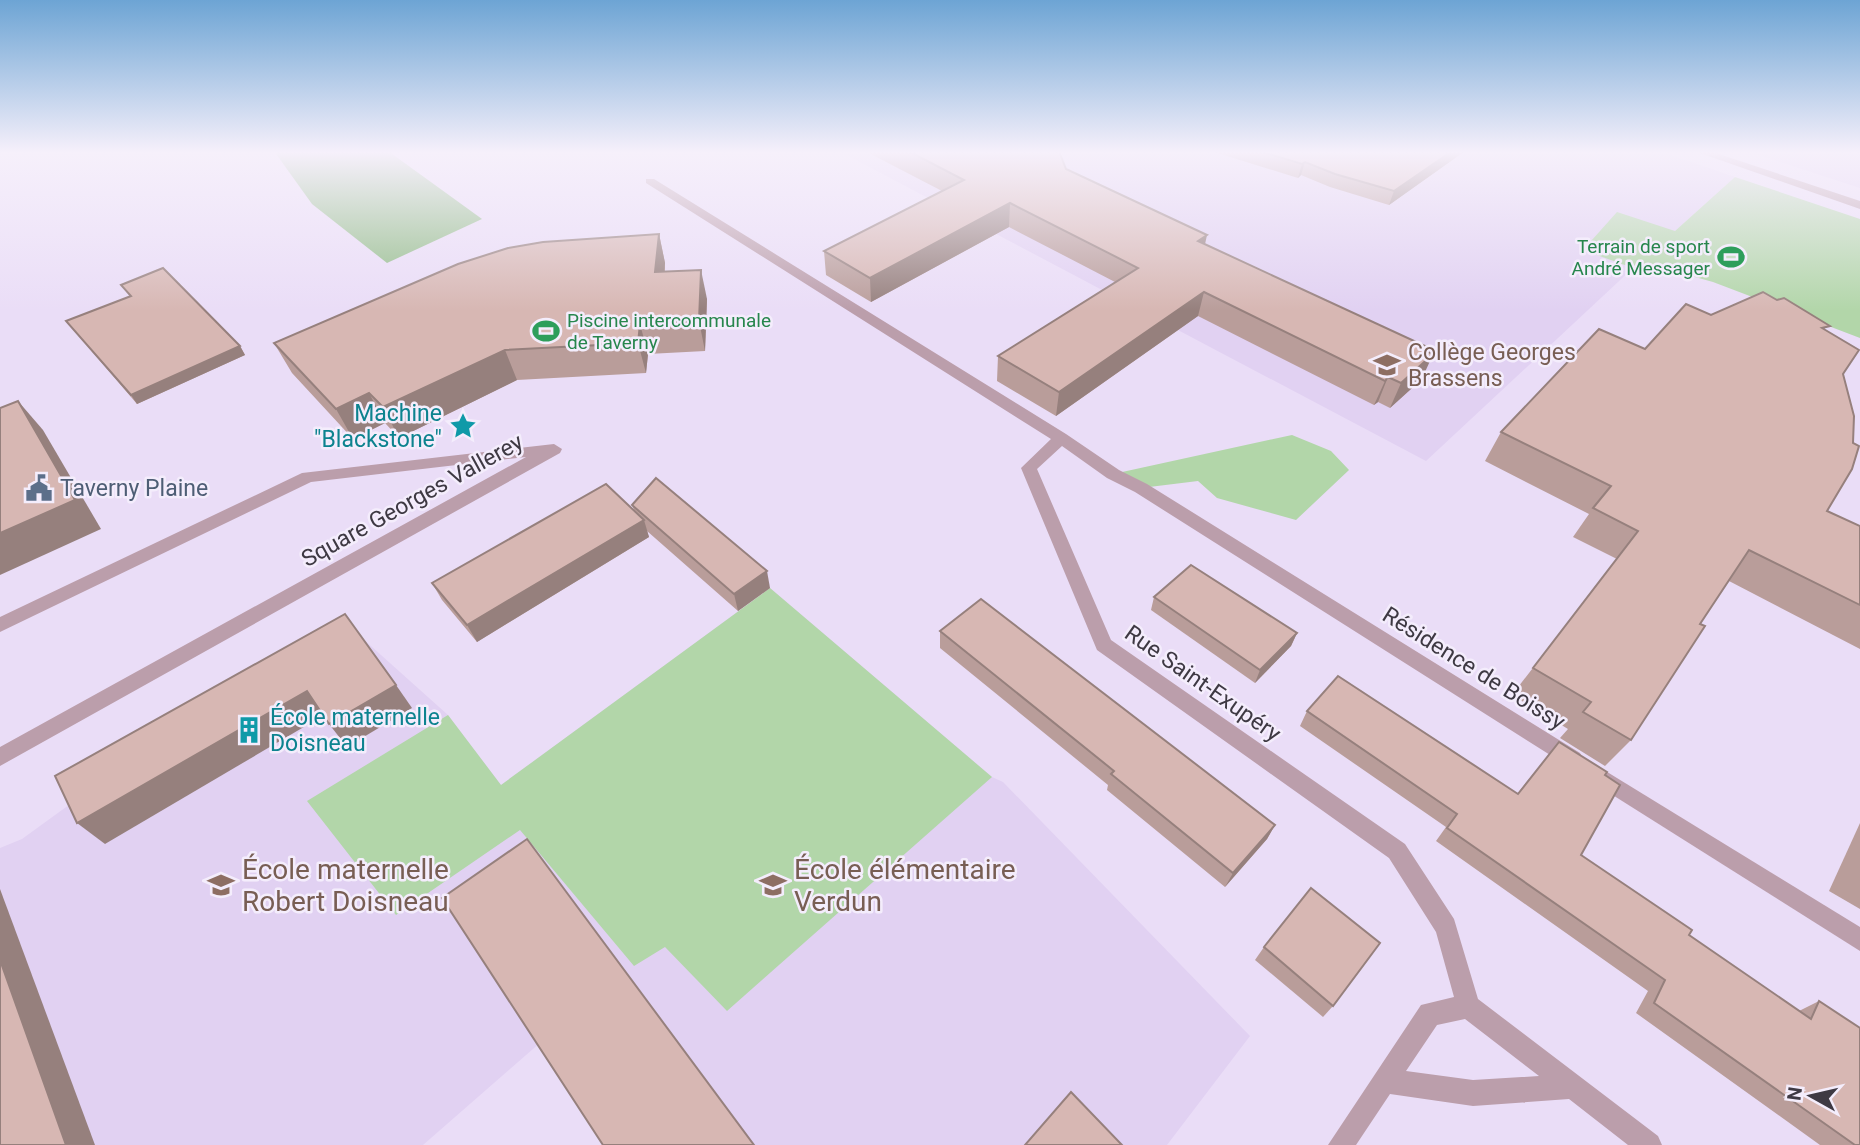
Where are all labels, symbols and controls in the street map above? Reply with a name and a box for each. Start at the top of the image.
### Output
place label: Terrain de sport André Messager [1572,235,1711,280]
sports icon: Terrain de sport André Messager [1716,242,1746,272]
place label: Piscine intercommunale de Taverny [567,309,771,354]
sports icon: Piscine intercommunale de Taverny [531,316,561,346]
place label: Collège Georges Brassens [1408,339,1576,392]
school or university icon: Collège Georges Brassens [1372,350,1402,380]
place label: Machine "Blackstone" [314,400,442,453]
place icon: Machine "Blackstone" [448,411,478,441]
street label: Square Georges Vallerey [297,428,528,573]
public building icon: Taverny Plaine [24,473,54,503]
place label: Taverny Plaine [60,475,208,502]
street label: Résidence de Boissy [1377,601,1570,736]
street label: Rue Saint-Exupéry [1120,620,1286,747]
place label: École maternelle Doisneau [270,703,440,757]
building icon: École maternelle Doisneau [234,715,264,745]
place label: École maternelle Robert Doisneau [242,853,449,918]
place label: École élémentaire Verdun [794,853,1016,918]
school or university icon: École maternelle Robert Doisneau [206,870,236,900]
school or university icon: École élémentaire Verdun [758,870,788,900]
north arrow [1776,1061,1846,1131]
text: N [1782,1085,1807,1102]

